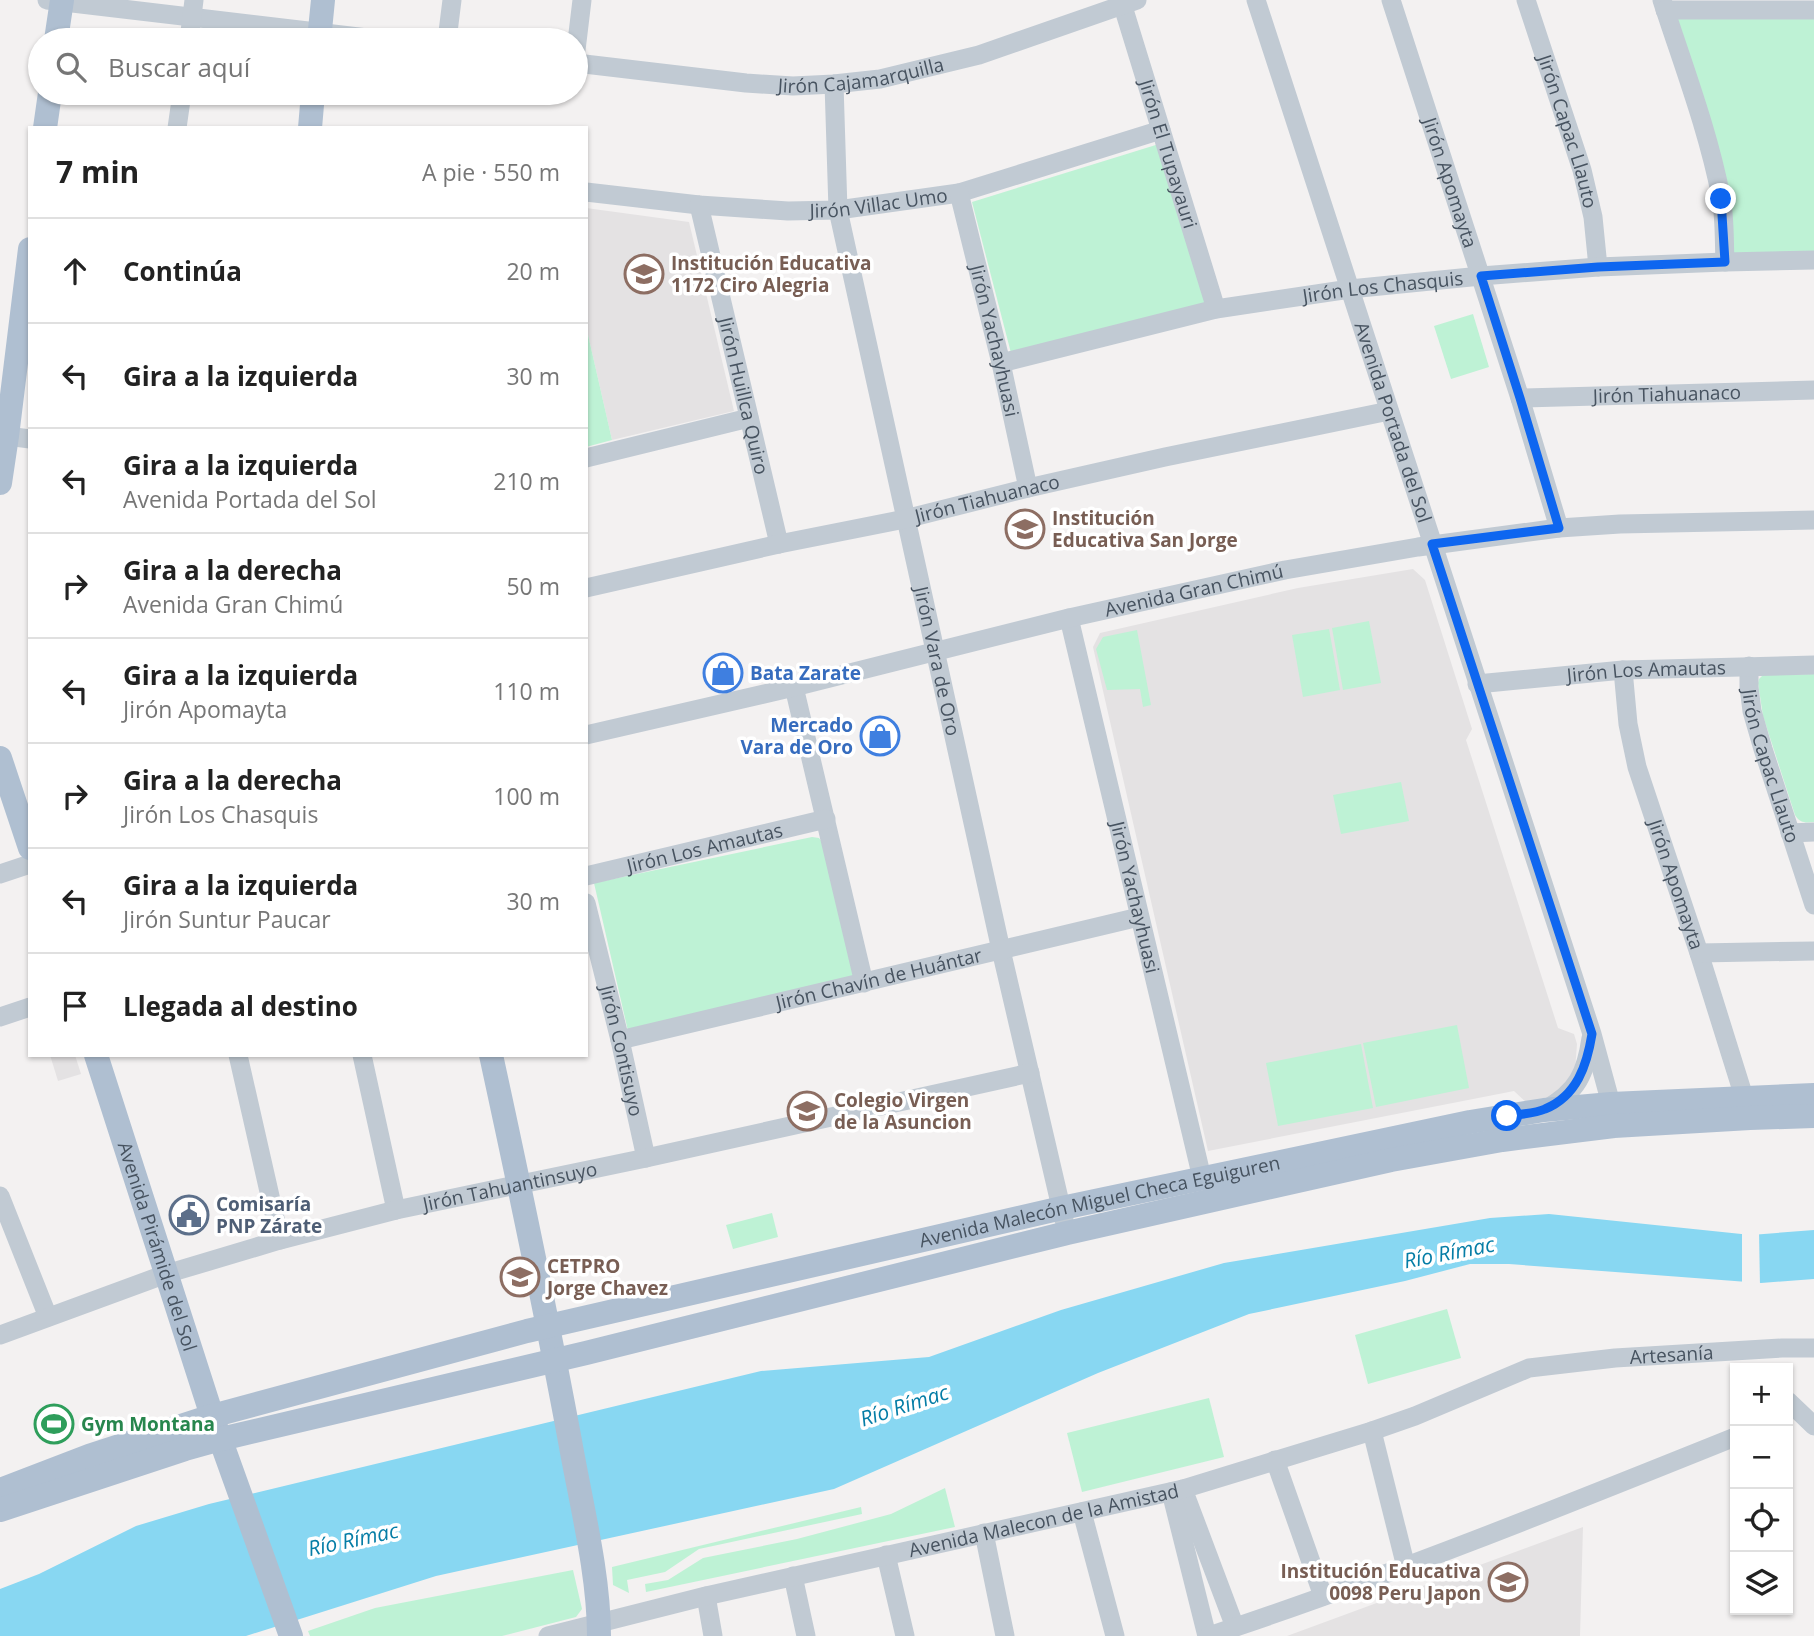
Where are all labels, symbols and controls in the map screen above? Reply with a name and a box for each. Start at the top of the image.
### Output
search box [28,28,588,105]
icon: search [52,48,90,86]
text: Buscar aquí [108,49,250,85]
street label: Jirón Capac Llauto [1531,49,1604,211]
street label: Jirón Cajamarquilla [775,51,947,99]
street label: Jirón El Tupayauri [1133,74,1203,232]
street label: Jirón Apomayta [1416,112,1484,251]
text: 7 min [56,151,139,192]
text: A pie · 550 m [422,156,560,188]
street label: Jirón Villac Umo [807,182,949,224]
route end [1705,183,1736,214]
place label: Institución Educativa 1172 Ciro Alegria [671,250,871,298]
icon: ahead [56,252,94,290]
text: Continúa [123,253,242,289]
school or university icon: Institución Educativa 1172 Ciro Alegria [623,253,665,295]
text: 20 m [506,255,560,287]
street label: Jirón Yachayhuasi [964,260,1025,419]
street label: Jirón Los Chasquis [1299,265,1464,309]
street label: Jirón Huillca Quiro [712,313,775,477]
street label: Avenida Portada del Sol [1348,319,1438,526]
icon: left [56,357,94,395]
text: Gira a la izquierda [123,358,358,394]
text: 30 m [506,360,560,392]
street label: Jirón Tiahuanaco [1591,379,1741,409]
text: Gira a la izquierda [123,447,358,483]
icon: left [56,462,94,500]
text: 210 m [493,465,560,497]
street label: Jirón Tiahuanaco [910,468,1062,530]
text: Avenida Portada del Sol [123,483,377,515]
place label: Institución Educativa San Jorge [1052,505,1238,553]
school or university icon: Institución Educativa San Jorge [1004,508,1046,550]
text: Gira a la derecha [123,552,342,588]
street label: Avenida Gran Chimú [1102,558,1286,623]
icon: right [56,567,94,605]
text: 50 m [506,570,560,602]
street label: Jirón Vara de Oro [908,582,966,738]
text: Avenida Gran Chimú [123,588,343,620]
shop icon: Bata Zarate [702,652,744,694]
street label: Jirón Los Amautas [1564,654,1726,689]
text: Gira a la izquierda [123,657,358,693]
place label: Bata Zarate [750,660,861,686]
icon: left [56,672,94,710]
text: 110 m [493,675,560,707]
street label: Jirón Capac Llauto [1736,686,1806,846]
text: Jirón Apomayta [123,693,287,725]
place label: Mercado Vara de Oro [740,712,853,760]
shop icon: Mercado Vara de Oro [859,715,901,757]
text: Gira a la derecha [123,762,342,798]
icon: right [56,777,94,815]
text: 100 m [493,780,560,812]
text: Jirón Los Chasquis [123,798,318,830]
street label: Jirón Apomayta [1642,814,1710,953]
street label: Jirón Los Amautas [622,817,785,879]
street label: Jirón Yachayhuasi [1104,817,1166,976]
text: Gira a la izquierda [123,867,358,903]
icon: left [56,882,94,920]
text: 30 m [506,885,560,917]
text: Jirón Suntur Paucar [123,903,331,935]
street label: Jirón Chavín de Huántar [771,942,985,1016]
street label: Jirón Contisuyo [593,980,649,1119]
icon: arrive [56,987,94,1025]
text: Llegada al destino [123,988,358,1024]
place label: Colegio Virgen de la Asuncion [834,1087,972,1135]
school or university icon: Colegio Virgen de la Asuncion [786,1090,828,1132]
route start [1491,1100,1522,1131]
street label: Avenida Pirámide del Sol [112,1138,203,1354]
street label: Avenida Malecón Miguel Checa Eguiguren [917,1149,1282,1253]
street label: Jirón Tahuantinsuyo [419,1156,599,1217]
place label: Comisaría PNP Zárate [216,1191,322,1239]
public building icon: Comisaría PNP Zárate [168,1194,210,1236]
water label: Río Rímac [1401,1229,1497,1274]
place label: CETPRO Jorge Chavez [545,1253,668,1301]
school or university icon: CETPRO Jorge Chavez [499,1256,541,1298]
street label: Artesanía [1629,1339,1714,1370]
map controls [1730,1363,1793,1615]
button: + [1730,1363,1793,1426]
water label: Río Rímac [856,1377,952,1432]
sports icon: Gym Montana [33,1403,75,1445]
place label: Gym Montana [81,1411,215,1437]
button: − [1730,1426,1793,1489]
street label: Avenida Malecon de la Amistad [906,1477,1181,1563]
button: locate [1730,1489,1793,1552]
water label: Río Rímac [305,1516,401,1562]
button: layers [1730,1552,1793,1615]
place label: Institución Educativa 0098 Peru Japon [1281,1558,1481,1606]
school or university icon: Institución Educativa 0098 Peru Japon [1487,1561,1529,1603]

